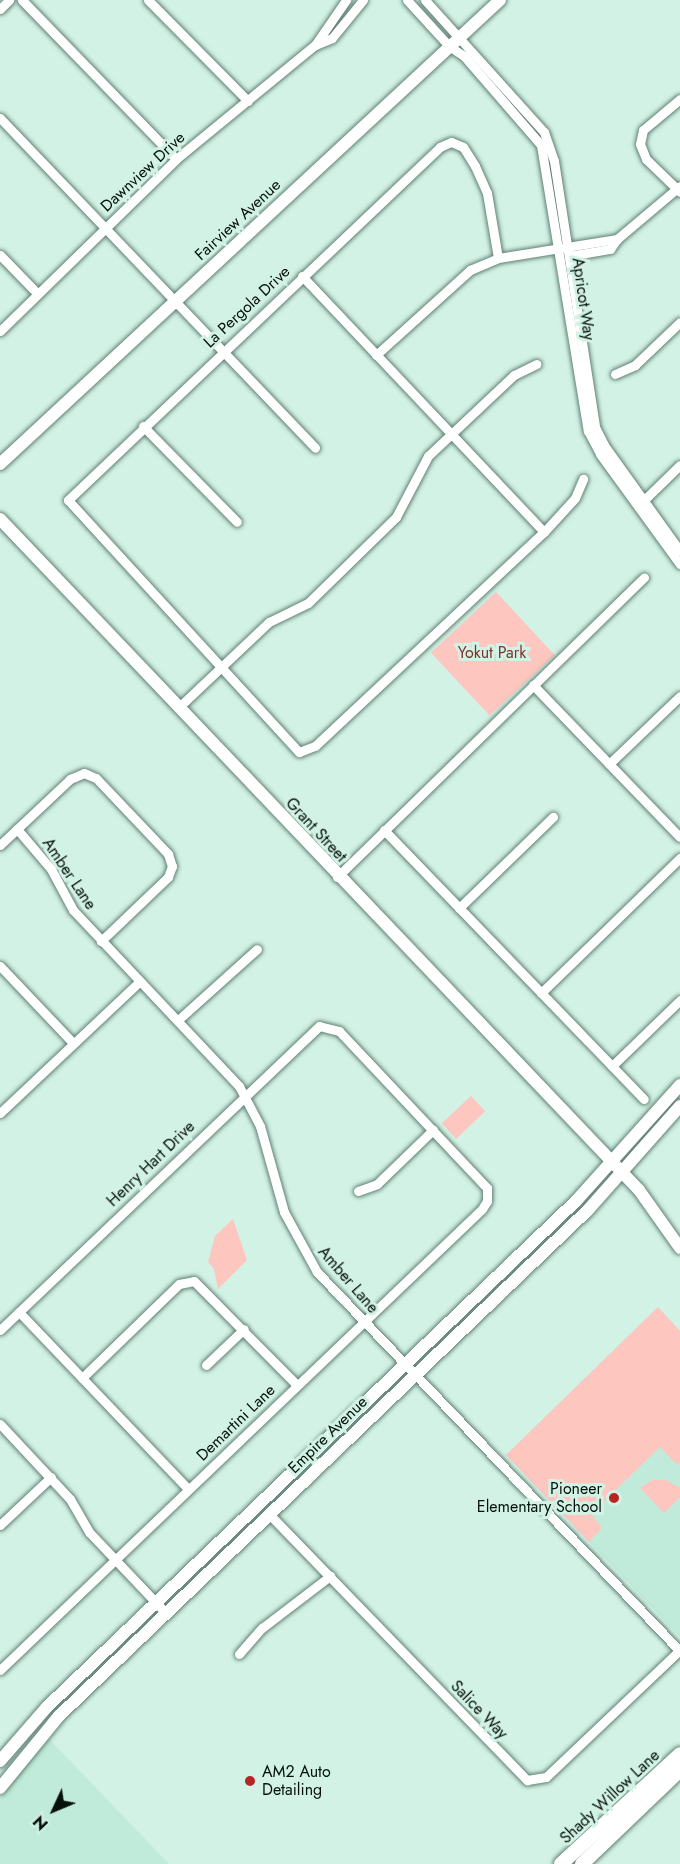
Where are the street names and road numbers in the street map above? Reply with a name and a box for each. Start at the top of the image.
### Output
street label: Dawnview Drive [97,128,189,216]
street label: Fairview Avenue [191,175,285,265]
street label: Apricot Way [568,256,598,342]
street label: La Pergola Drive [200,262,294,352]
street label: Grant Street [281,794,351,866]
street label: Amber Lane [38,835,100,913]
street label: Henry Hart Drive [103,1117,199,1211]
street label: Amber Lane [314,1243,382,1317]
street label: Demartini Lane [193,1381,279,1465]
street label: Empire Avenue [284,1392,372,1478]
street label: Salice Way [446,1677,512,1743]
street label: Shady Willow Lane [556,1746,664,1848]

